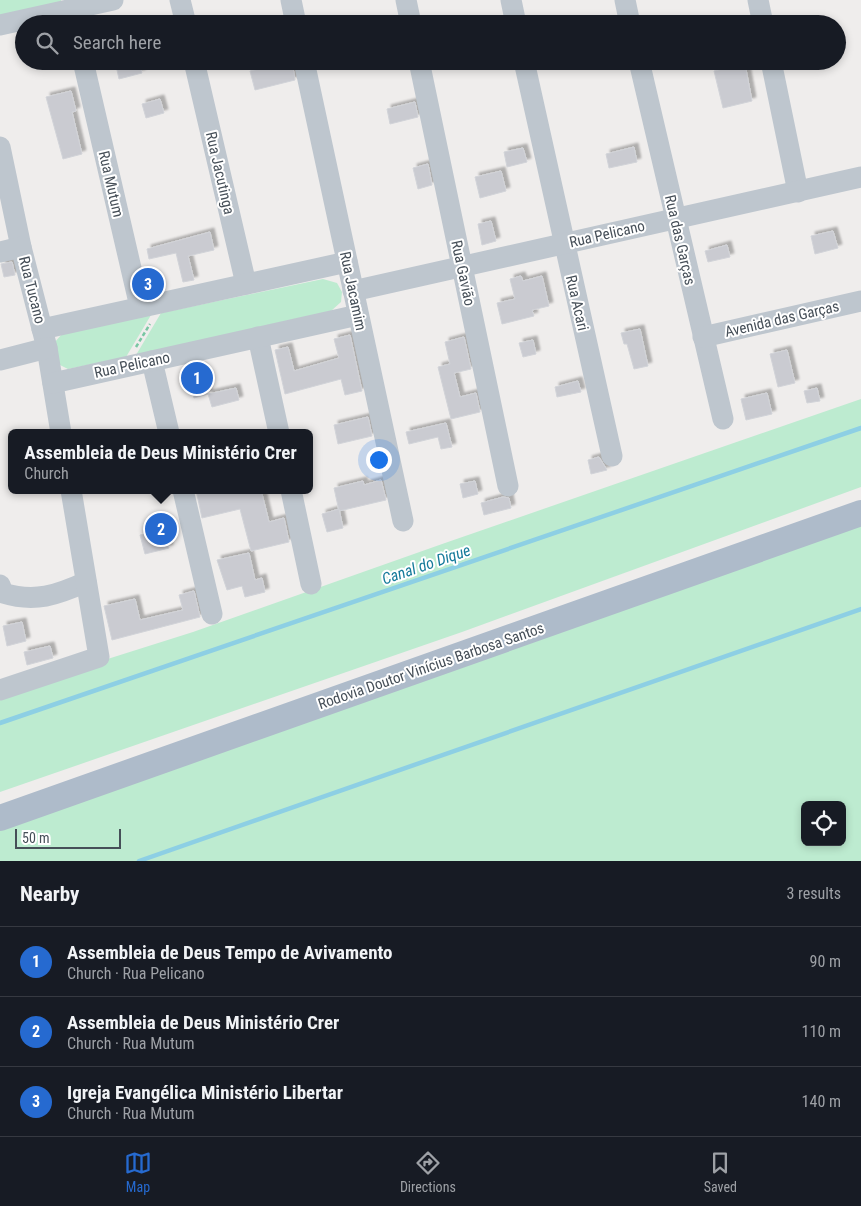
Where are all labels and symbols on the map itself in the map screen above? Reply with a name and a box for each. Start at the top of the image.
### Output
street label: Rua Jacutinga [202,130,238,216]
street label: Rua Mutum [95,149,127,219]
street label: Rua das Garças [661,193,699,287]
street label: Rua Pelicano [568,217,646,251]
street label: Rua Gavião [447,239,479,307]
street label: Rua Jacamim [336,250,370,332]
street label: Rua Tucano [15,254,49,326]
pin: 3 [132,265,164,303]
street label: Rua Acari [562,273,592,333]
street label: Avenida das Garças [723,297,841,341]
street label: Rua Pelicano [93,348,171,382]
pin: 1 [181,359,213,397]
your location [366,447,392,473]
pin: 2 [145,510,177,548]
water label: Canal do Dique [379,540,473,589]
street label: Rodovia Doutor Vinícius Barbosa Santos [316,619,546,713]
scale bar [15,826,121,849]

